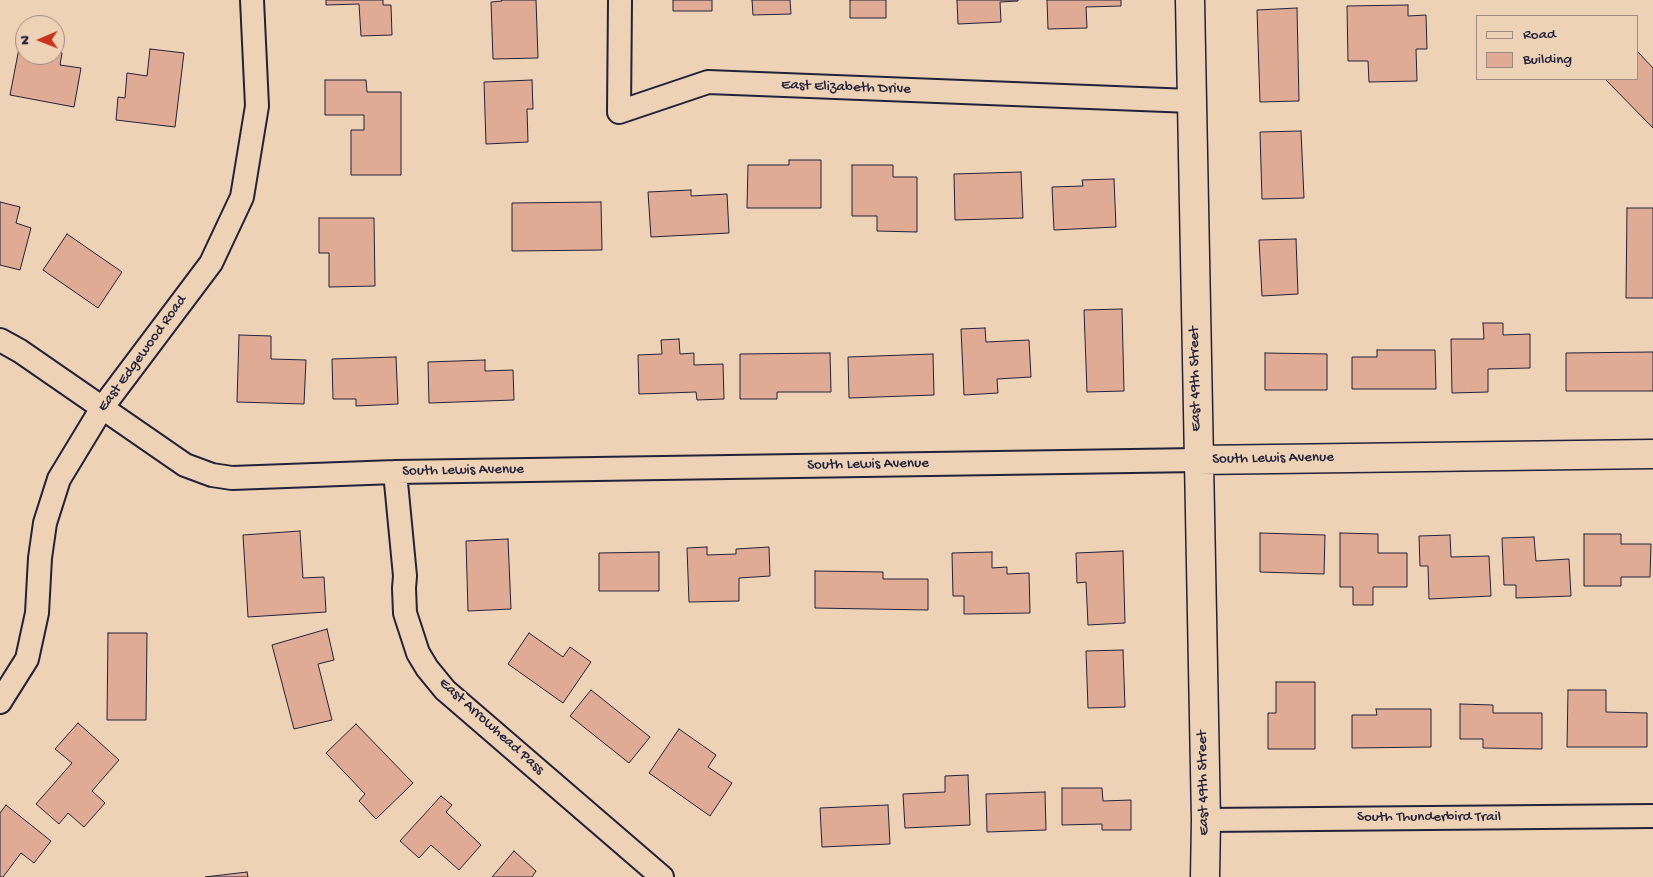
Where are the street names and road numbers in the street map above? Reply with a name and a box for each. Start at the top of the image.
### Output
street label: East Elizabeth Drive [781,77,911,99]
street label: East Edgewood Road [95,292,191,416]
street label: East 49th Street [1186,326,1206,432]
street label: South Lewis Avenue [1212,449,1334,469]
street label: South Lewis Avenue [807,455,929,475]
street label: South Lewis Avenue [402,461,524,481]
street label: East Arrowhead Pass [434,675,548,779]
street label: East 49th Street [1194,730,1214,836]
street label: South Thunderbird Trail [1357,809,1501,827]

